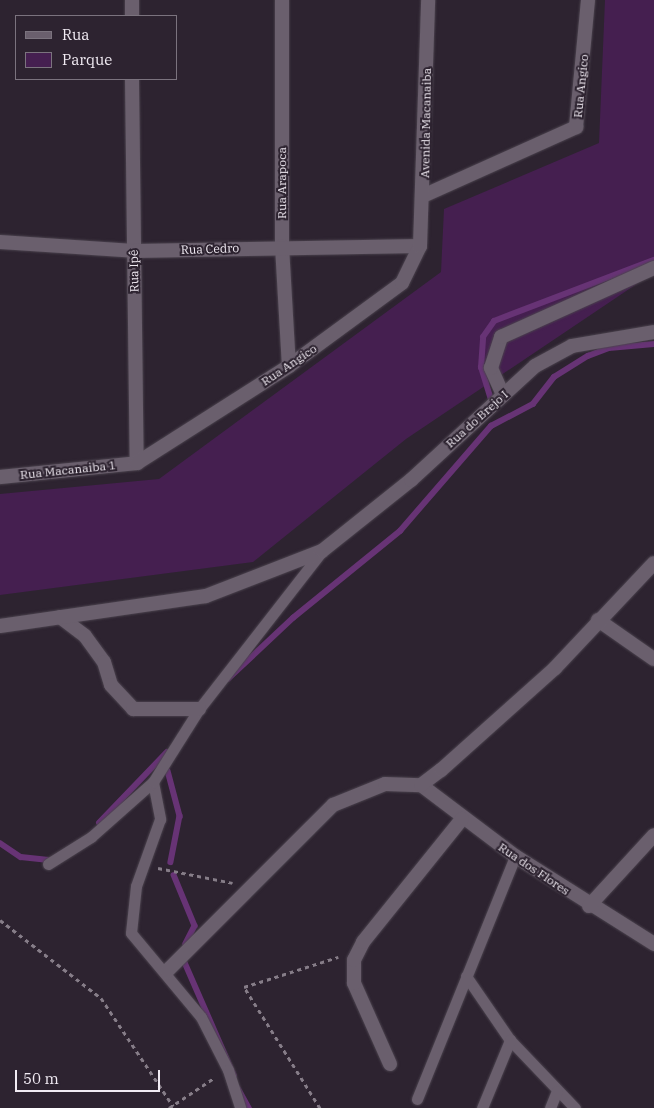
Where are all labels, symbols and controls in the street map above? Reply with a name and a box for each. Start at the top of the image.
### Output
legend [15,15,178,80]
text: Rua [62,25,89,44]
text: Parque [62,50,112,69]
street label: Rua Angico [571,54,591,118]
street label: Avenida Macanaiba [418,68,434,178]
street label: Rua Arapoca [275,147,289,219]
street label: Rua Cedro [181,241,239,257]
street label: Rua Ipê [126,249,142,293]
street label: Rua Angico [259,341,319,389]
street label: Rua do Brejo I [443,387,511,451]
street label: Rua Macanaiba 1 [19,458,117,482]
street label: Rua dos Flores [496,840,572,898]
scale bar [18,1060,162,1092]
text: 50 m [23,1069,59,1088]

